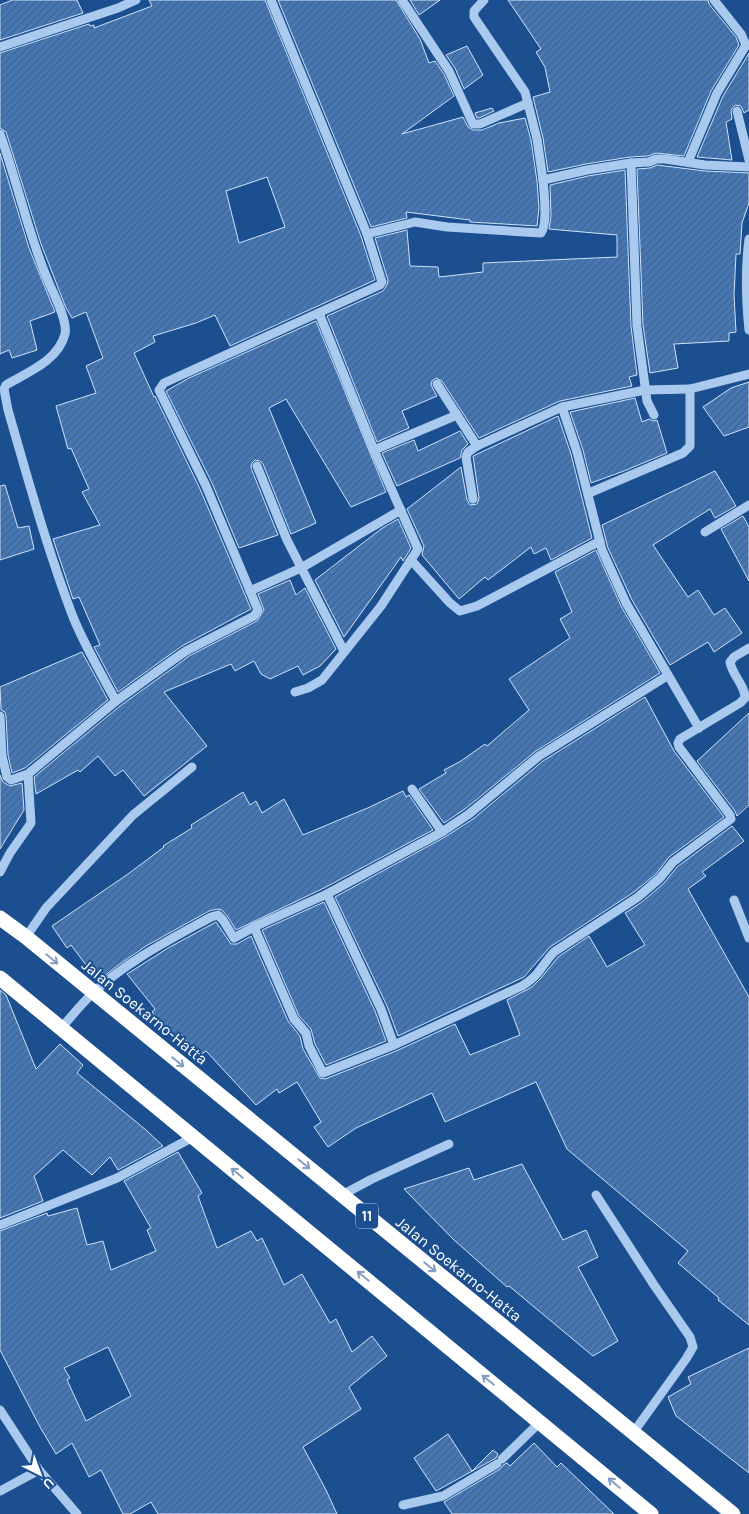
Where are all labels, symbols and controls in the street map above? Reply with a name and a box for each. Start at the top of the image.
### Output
one-way arrow [45,953,58,964]
street label: Jalan Soekarno-Hatta [78,955,212,1069]
one-way arrow [171,1056,184,1067]
one-way arrow [297,1159,310,1170]
one-way arrow [231,1168,244,1179]
road number: 11 [356,1204,378,1228]
street label: Jalan Soekarno-Hatta [392,1212,526,1326]
one-way arrow [423,1262,436,1273]
one-way arrow [356,1271,369,1282]
one-way arrow [482,1374,495,1385]
north arrow [15,1449,65,1499]
text: U [39,1474,58,1493]
one-way arrow [607,1477,620,1489]

